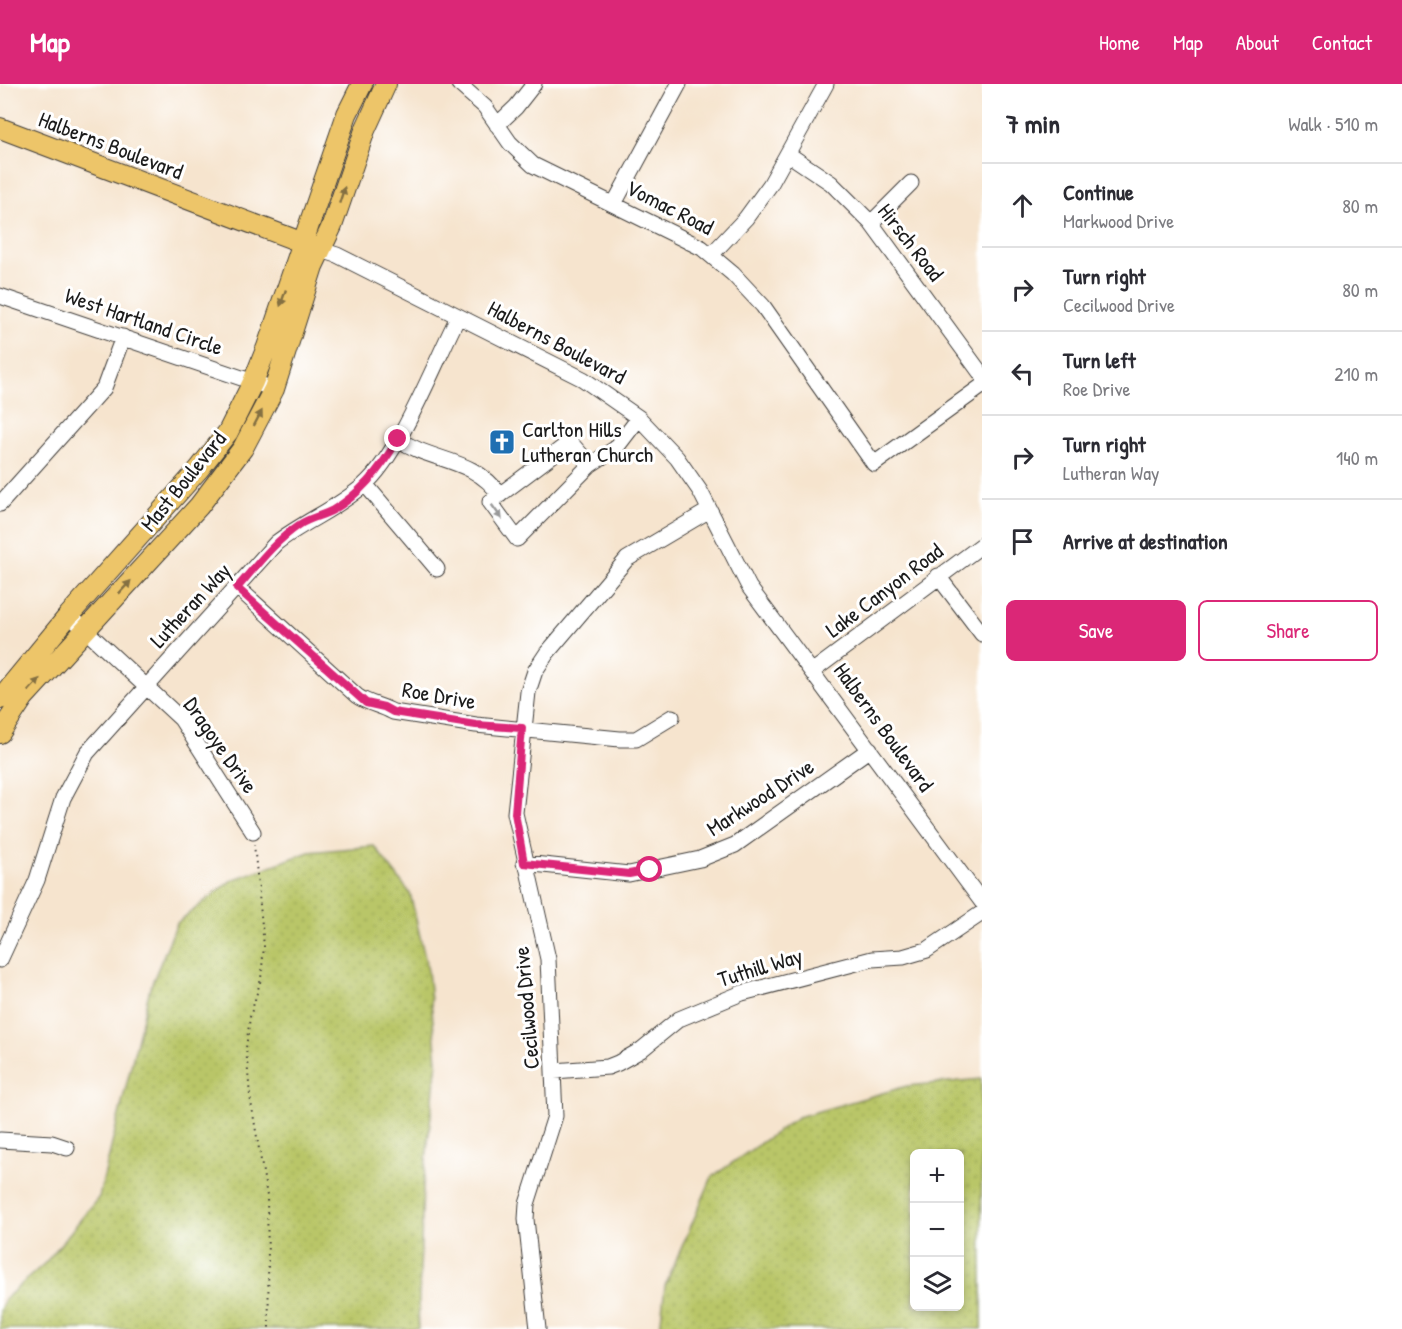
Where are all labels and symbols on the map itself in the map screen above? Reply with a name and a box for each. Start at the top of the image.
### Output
street label: Halberns Boulevard [34,104,188,186]
street label: Vomac Road [621,172,719,242]
one-way arrow [338,186,347,204]
street label: Hirsch Road [871,197,951,287]
street label: West Hartland Circle [61,280,227,362]
one-way arrow [278,290,287,308]
street label: Halberns Boulevard [483,293,632,391]
one-way arrow [253,410,263,427]
place label: Carlton Hills Lutheran Church [522,414,653,469]
street label: Mast Boulevard [133,424,233,537]
route end [384,425,410,451]
church icon: Carlton Hills Lutheran Church [487,427,517,457]
one-way arrow [491,503,503,519]
street label: Lake Canyon Road [819,536,949,644]
street label: Lutheran Way [143,556,237,654]
one-way arrow [118,580,131,595]
street label: Halberns Boulevard [827,657,941,798]
street label: Roe Drive [400,674,478,716]
one-way arrow [27,678,41,693]
street label: Dragoye Drive [177,691,265,799]
street label: Markwood Drive [701,751,820,843]
route start [636,856,662,882]
street label: Tuthill Way [714,940,806,994]
street label: Cecilwood Drive [506,945,546,1071]

